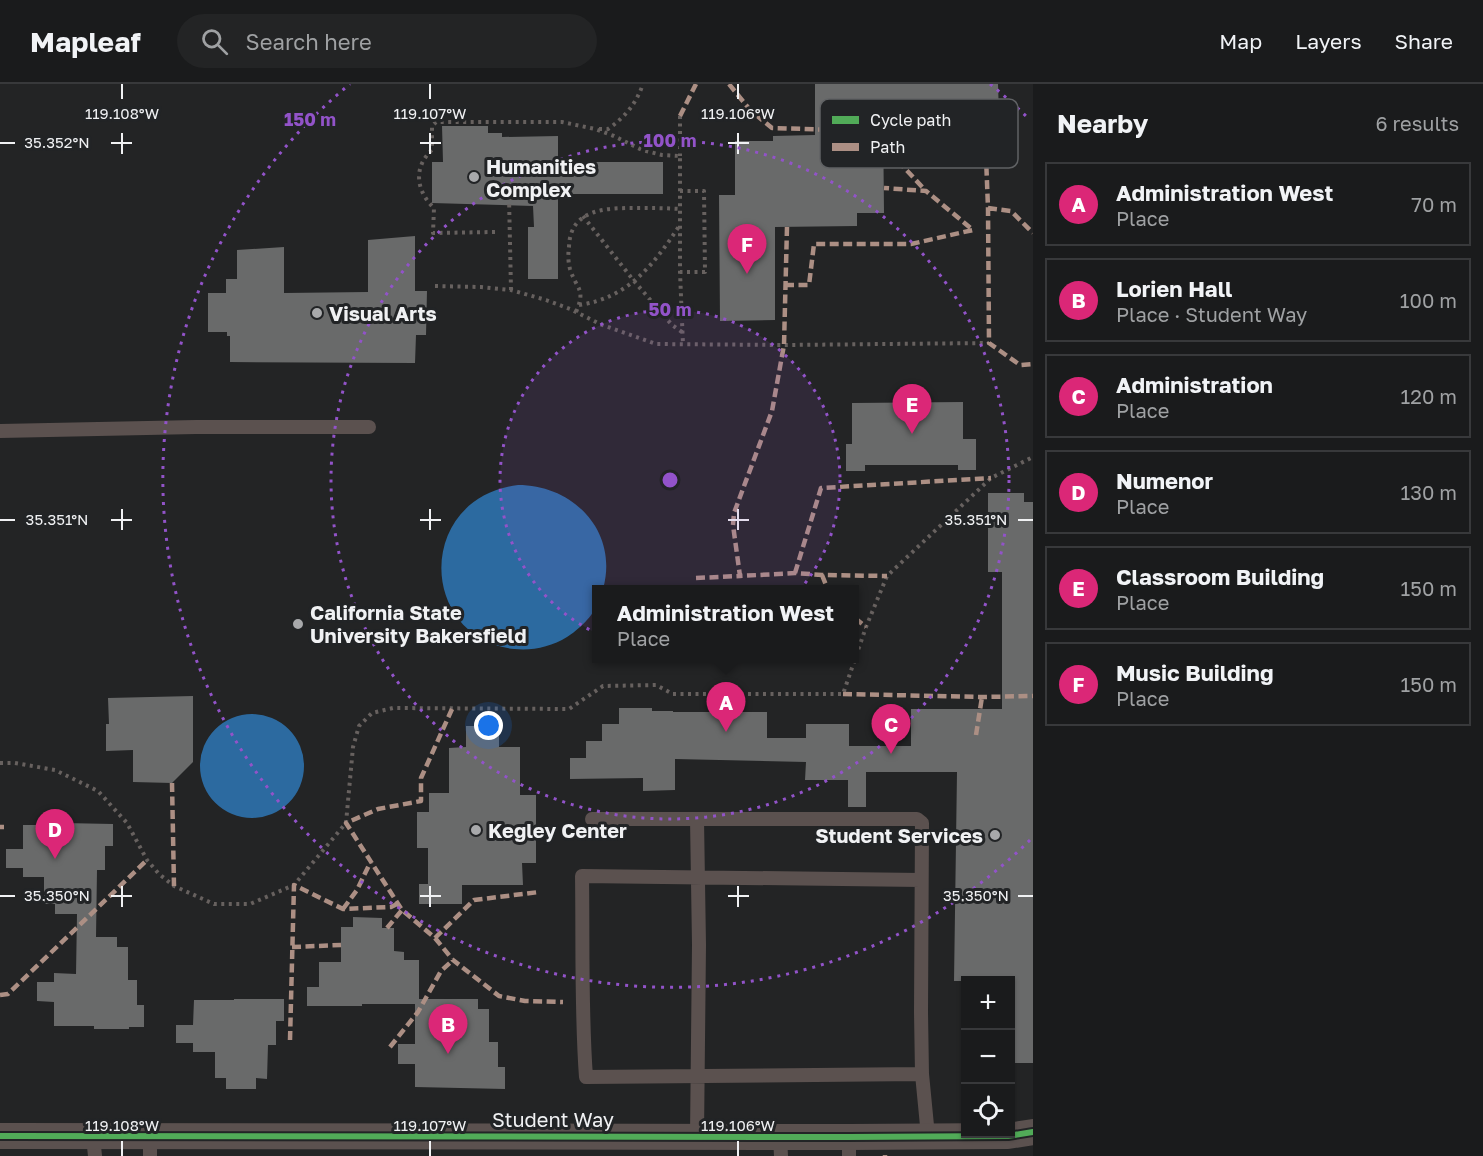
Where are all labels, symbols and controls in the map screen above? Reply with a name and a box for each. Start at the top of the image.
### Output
search box [177,14,597,68]
text: Mapleaf [30,25,141,58]
icon: search [198,25,231,58]
text: Search here [246,28,372,55]
text: Map [1219,28,1262,54]
text: Layers [1295,28,1362,54]
text: Share [1395,28,1453,54]
legend [820,99,1018,168]
text: 119.108°W [85,104,159,122]
text: 119.107°W [394,104,466,122]
text: 119.106°W [701,104,775,122]
text: 150 m [284,108,336,130]
text: Nearby [1057,108,1148,139]
text: Cycle path [870,110,951,130]
text: 6 results [1375,111,1459,135]
text: 100 m [644,129,696,151]
text: 35.352°N [24,133,90,151]
text: Path [870,137,905,157]
place label: Humanities Complex [486,154,596,201]
marker: Humanities Complex [467,170,481,184]
text: Administration West [1116,179,1333,206]
text: A [1071,192,1086,216]
text: 70 m [1411,192,1457,216]
text: Place [1116,206,1169,230]
pin: F [728,224,766,274]
text: Lorien Hall [1116,275,1232,302]
text: B [1071,288,1086,312]
text: 100 m [1400,288,1457,312]
text: 50 m [649,298,691,320]
place label: Visual Arts [329,301,437,325]
text: Place · Student Way [1116,302,1307,326]
marker: Visual Arts [310,306,324,320]
text: Administration [1116,371,1273,398]
pin: E [892,384,932,434]
text: C [1071,384,1086,408]
text: 120 m [1401,384,1457,408]
text: Place [1116,398,1169,422]
text: Numenor [1116,467,1213,494]
centre of rings [660,470,680,490]
text: D [1071,480,1086,504]
text: 130 m [1401,480,1457,504]
text: Place [1116,494,1169,518]
text: 35.351°N [26,510,88,528]
text: 35.351°N [945,510,1007,528]
text: Classroom Building [1116,563,1324,590]
text: E [1072,576,1085,600]
text: 150 m [1401,576,1457,600]
popup [592,585,859,663]
text: Place [1116,590,1169,614]
text: Administration West [617,599,834,626]
place label: California State University Bakersfield [310,600,526,647]
marker: California State University Bakersfield [291,617,305,631]
text: Place [617,626,670,650]
text: Music Building [1116,659,1273,686]
text: F [1073,672,1084,696]
text: 150 m [1401,672,1457,696]
pin: A [706,682,746,732]
text: Place [1116,686,1169,710]
pin: C [872,704,910,754]
your location [474,711,503,740]
pin: D [36,810,74,859]
place label: Kegley Center [488,818,627,842]
marker: Kegley Center [469,823,483,837]
place label: Student Services [815,823,983,847]
marker: Student Services [988,828,1002,842]
text: 35.350°N [24,886,90,904]
text: 35.350°N [943,886,1009,904]
map controls [961,976,1015,1138]
button: + [961,976,1015,1030]
pin: B [428,1004,468,1054]
button: − [961,1030,1015,1084]
button: locate [961,1084,1015,1138]
street label: Student Way [492,1107,614,1131]
text: 119.108°W [85,1116,159,1134]
text: 119.107°W [394,1116,466,1134]
text: 119.106°W [701,1116,775,1134]

